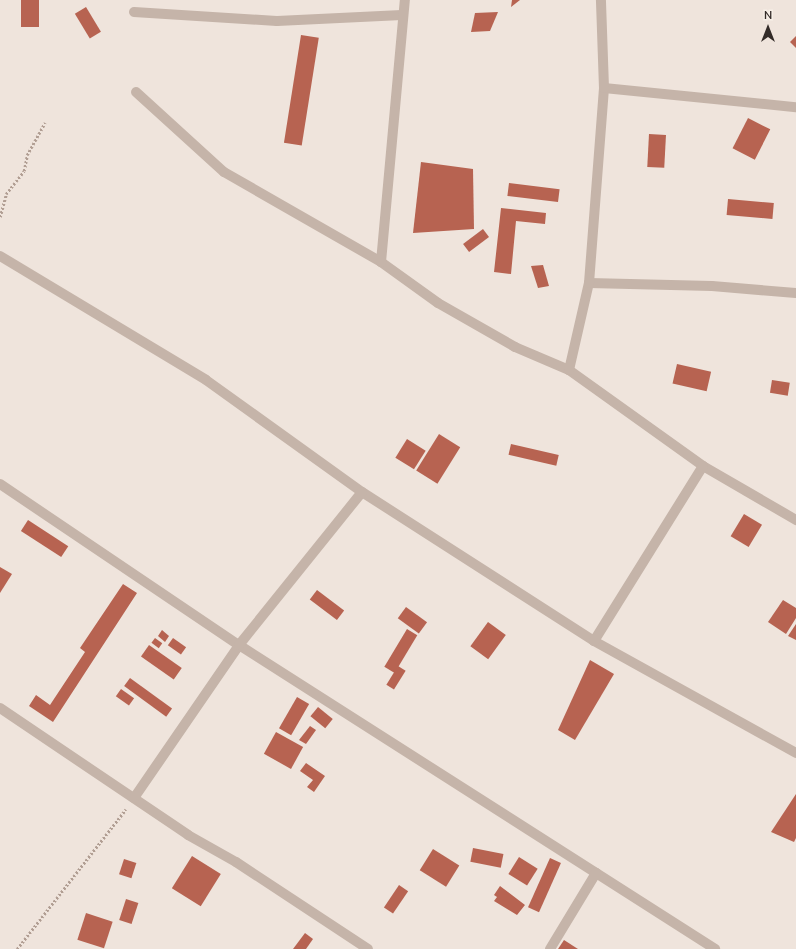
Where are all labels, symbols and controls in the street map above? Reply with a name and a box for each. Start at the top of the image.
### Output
north arrow [748,8,788,48]
text: N [764,8,772,23]

